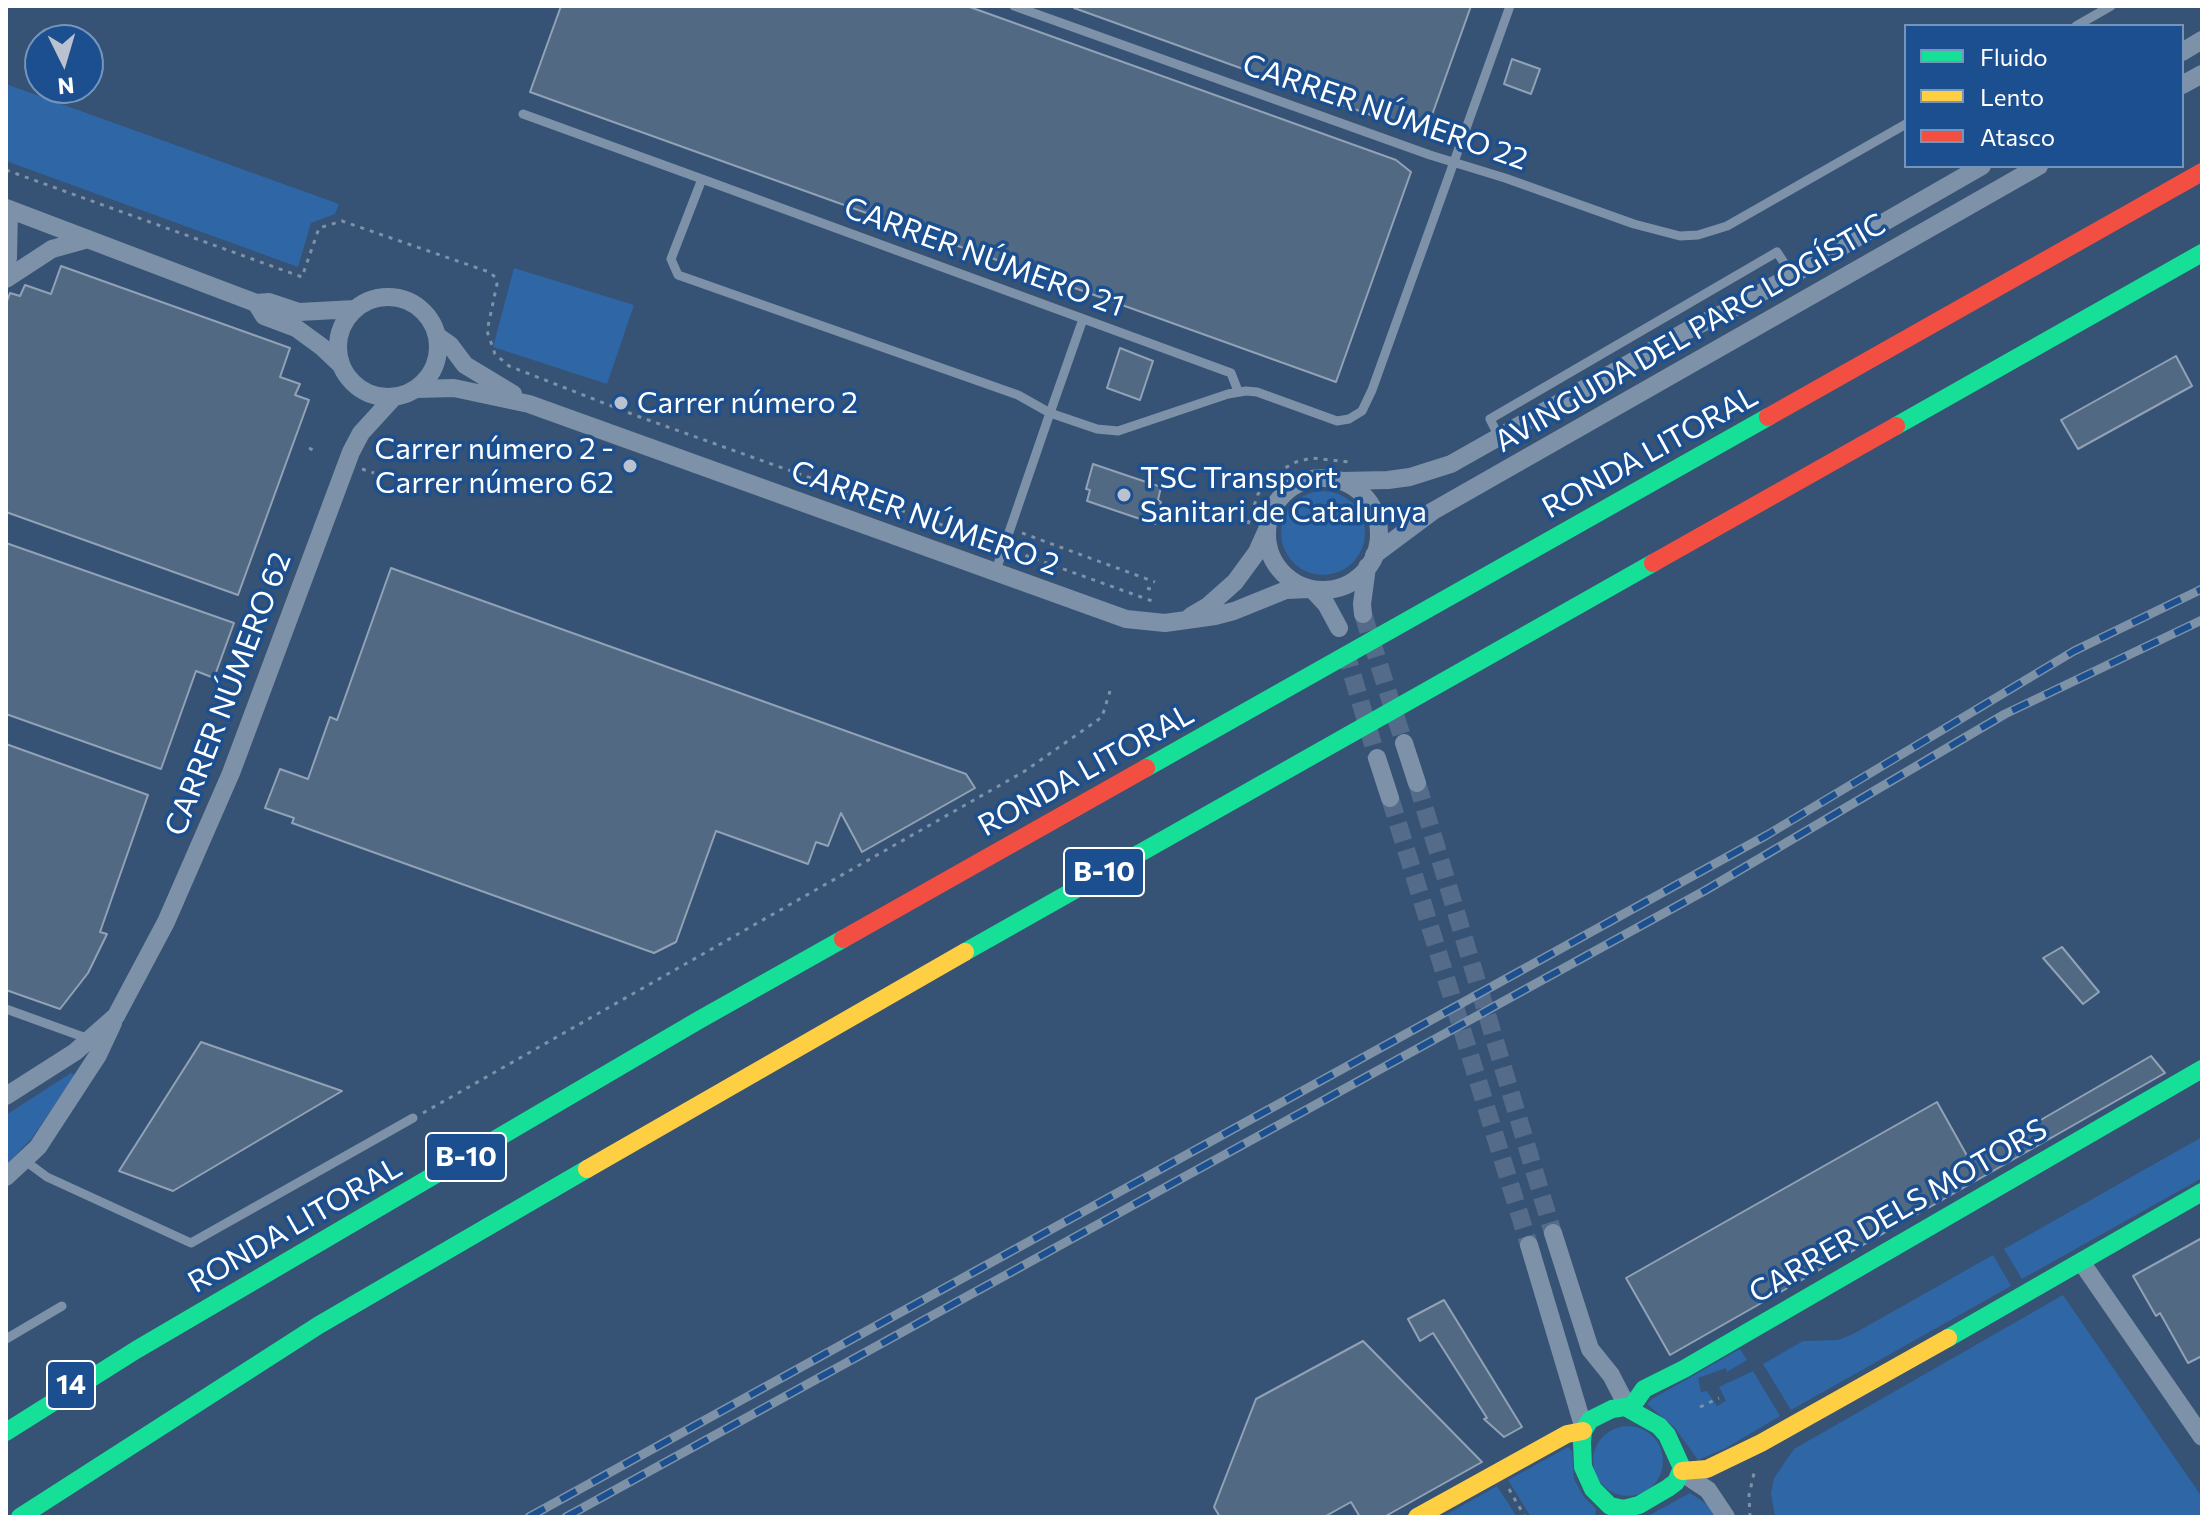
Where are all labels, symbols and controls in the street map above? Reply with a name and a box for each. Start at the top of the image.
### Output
north arrow [24,24,104,104]
legend [1904,24,2184,168]
text: Fluido [1980,42,2048,71]
street label: CARRER NÚMERO 22 [1238,46,1532,178]
text: N [57,72,75,101]
text: Lento [1980,82,2044,111]
text: Atasco [1980,122,2055,151]
street label: CARRER NÚMERO 21 [839,190,1129,324]
street label: AVINGUDA DEL PARC LOGÍSTIC [1488,206,1892,460]
street label: RONDA LITORAL [1536,378,1764,526]
place label: Carrer número 2 [637,385,858,421]
marker: Carrer número 2 [612,394,630,412]
place label: Carrer número 2 - Carrer número 62 [375,431,614,502]
street label: CARRER NÚMERO 2 [786,453,1064,583]
marker: Carrer número 2 - Carrer número 62 [621,457,639,475]
place label: TSC Transport Sanitari de Catalunya [1140,460,1427,530]
marker: TSC Transport Sanitari de Catalunya [1115,486,1133,504]
street label: CARRER NÚMERO 62 [157,547,299,841]
street label: RONDA LITORAL [972,696,1200,844]
road number: B-10 [1064,848,1144,896]
street label: CARRER DELS MOTORS [1743,1111,2053,1311]
road number: B-10 [426,1133,506,1181]
street label: RONDA LITORAL [182,1149,408,1301]
road number: 14 [47,1361,95,1409]

